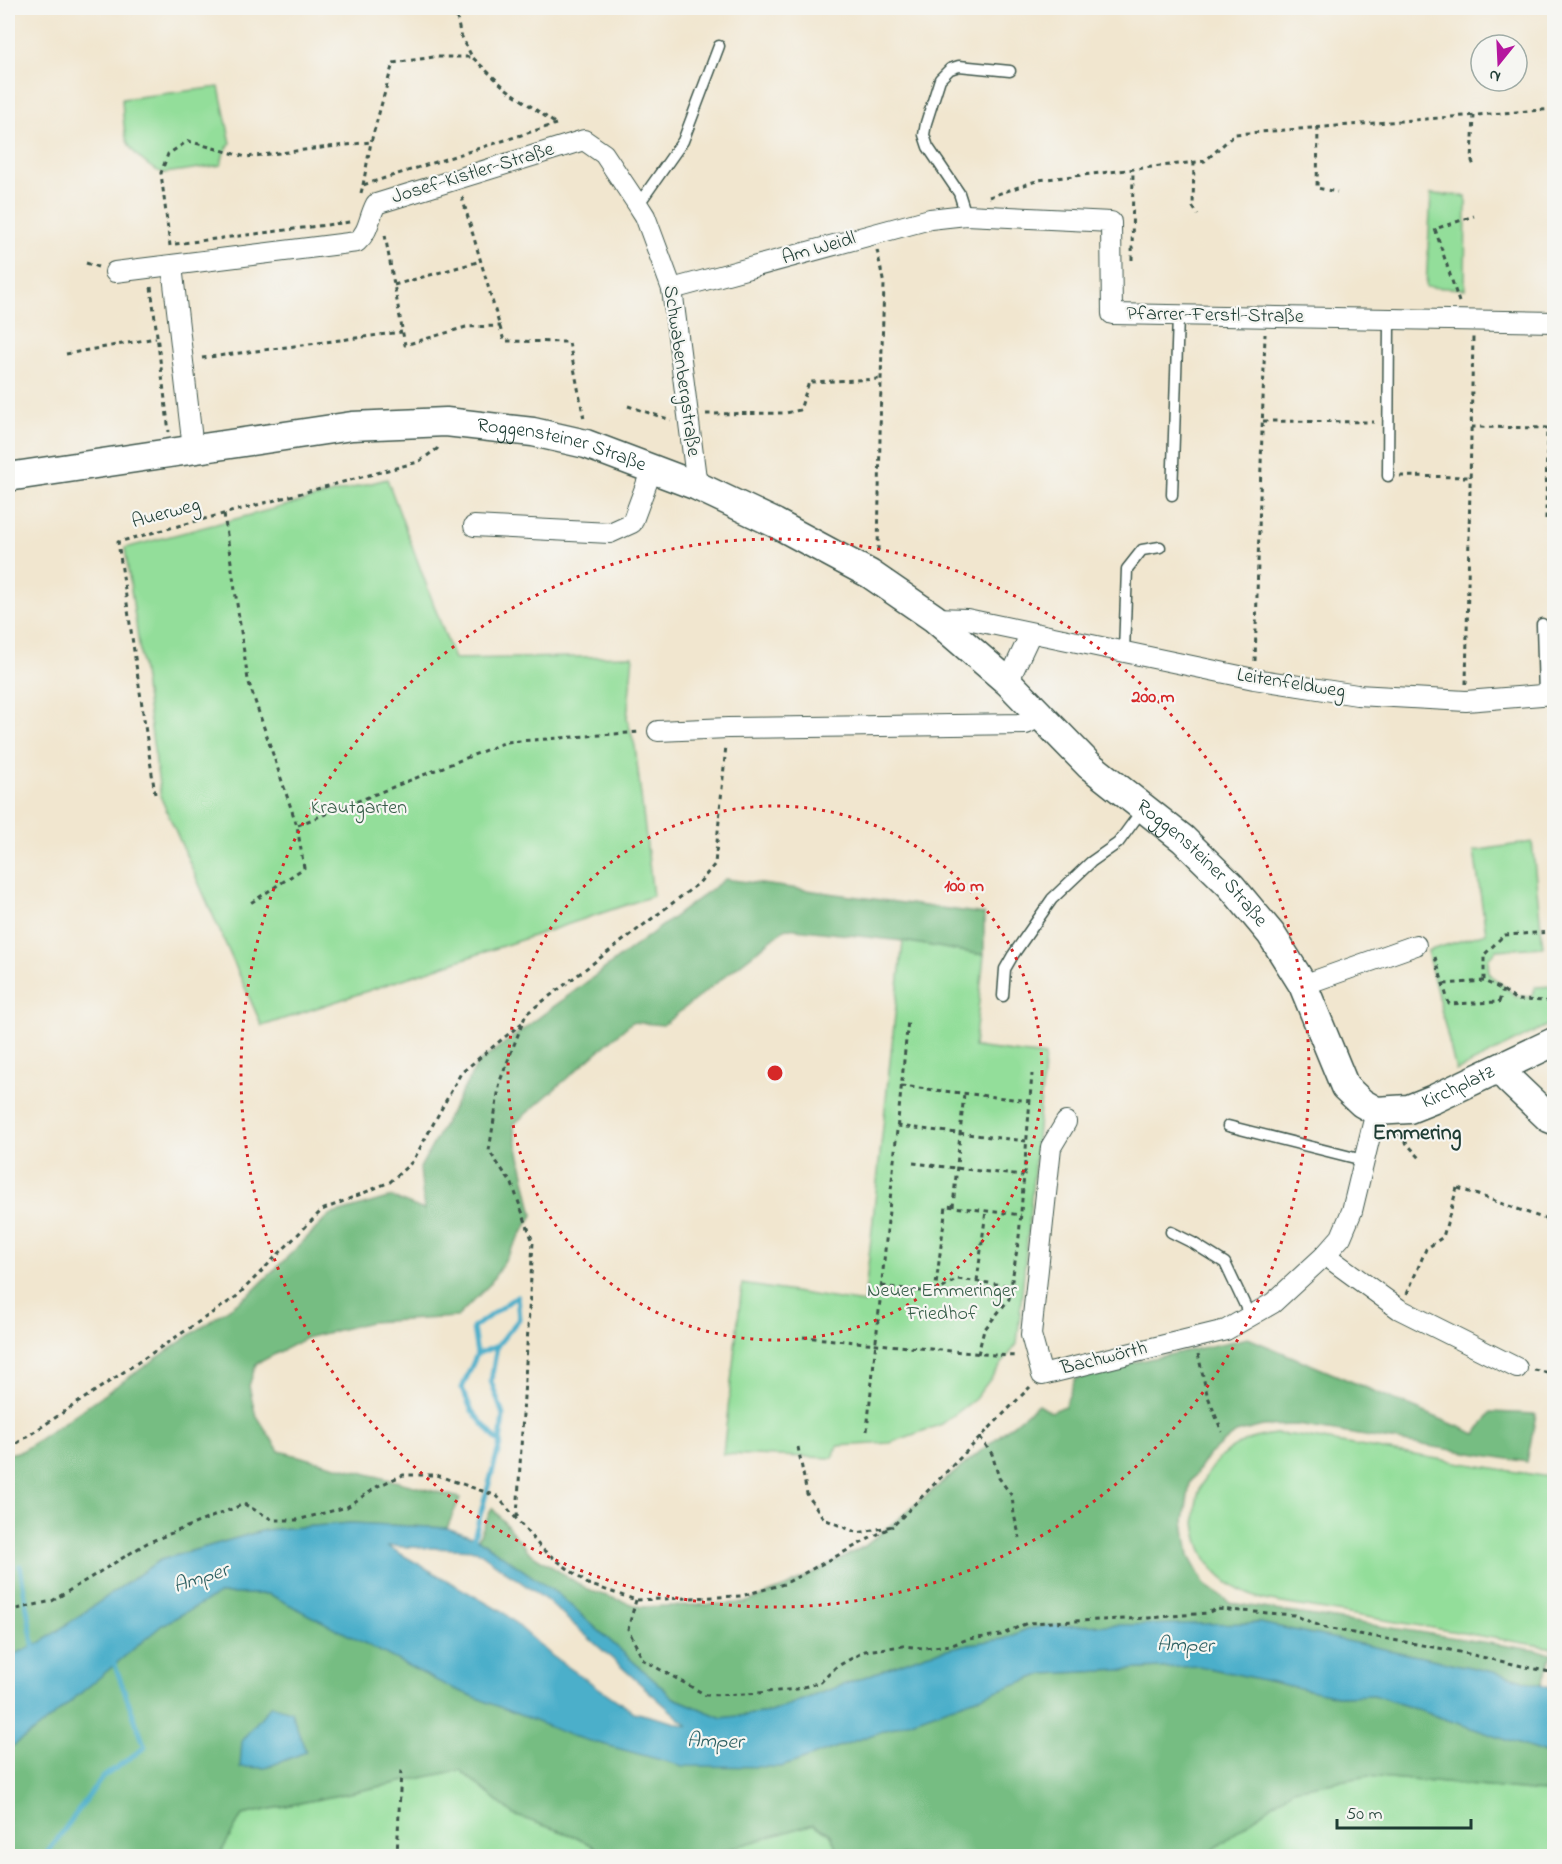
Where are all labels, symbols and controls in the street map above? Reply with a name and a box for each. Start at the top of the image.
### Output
north arrow [1469,33,1529,93]
text: N [1486,62,1504,88]
street label: Josef-Kistler-Straße [388,136,558,212]
street label: Am Weidl [779,225,859,273]
street label: Schwabenbergstraße [654,284,707,459]
street label: Pfarrer-Ferstl-Straße [1126,300,1304,332]
street label: Roggensteiner Straße [475,411,650,480]
street label: Auerweg [128,491,204,538]
street label: Leitenfeldweg [1235,661,1347,708]
text: 200 m [1131,685,1175,711]
street label: Roggensteiner Straße [1130,793,1274,934]
park label: Krautgarten [311,794,407,824]
text: 100 m [944,874,984,900]
street label: Kirchplatz [1417,1058,1500,1117]
centre of rings [765,1063,785,1083]
district label: Emmering [1373,1118,1462,1151]
park label: Neuer Emmeringer Friedhof [867,1277,1018,1329]
street label: Bachwörth [1057,1334,1150,1384]
water label: Amper [169,1555,235,1602]
water label: Amper [1156,1630,1216,1662]
water label: Amper [686,1726,746,1758]
scale bar [1337,1792,1470,1830]
text: 50 m [1346,1802,1383,1828]

